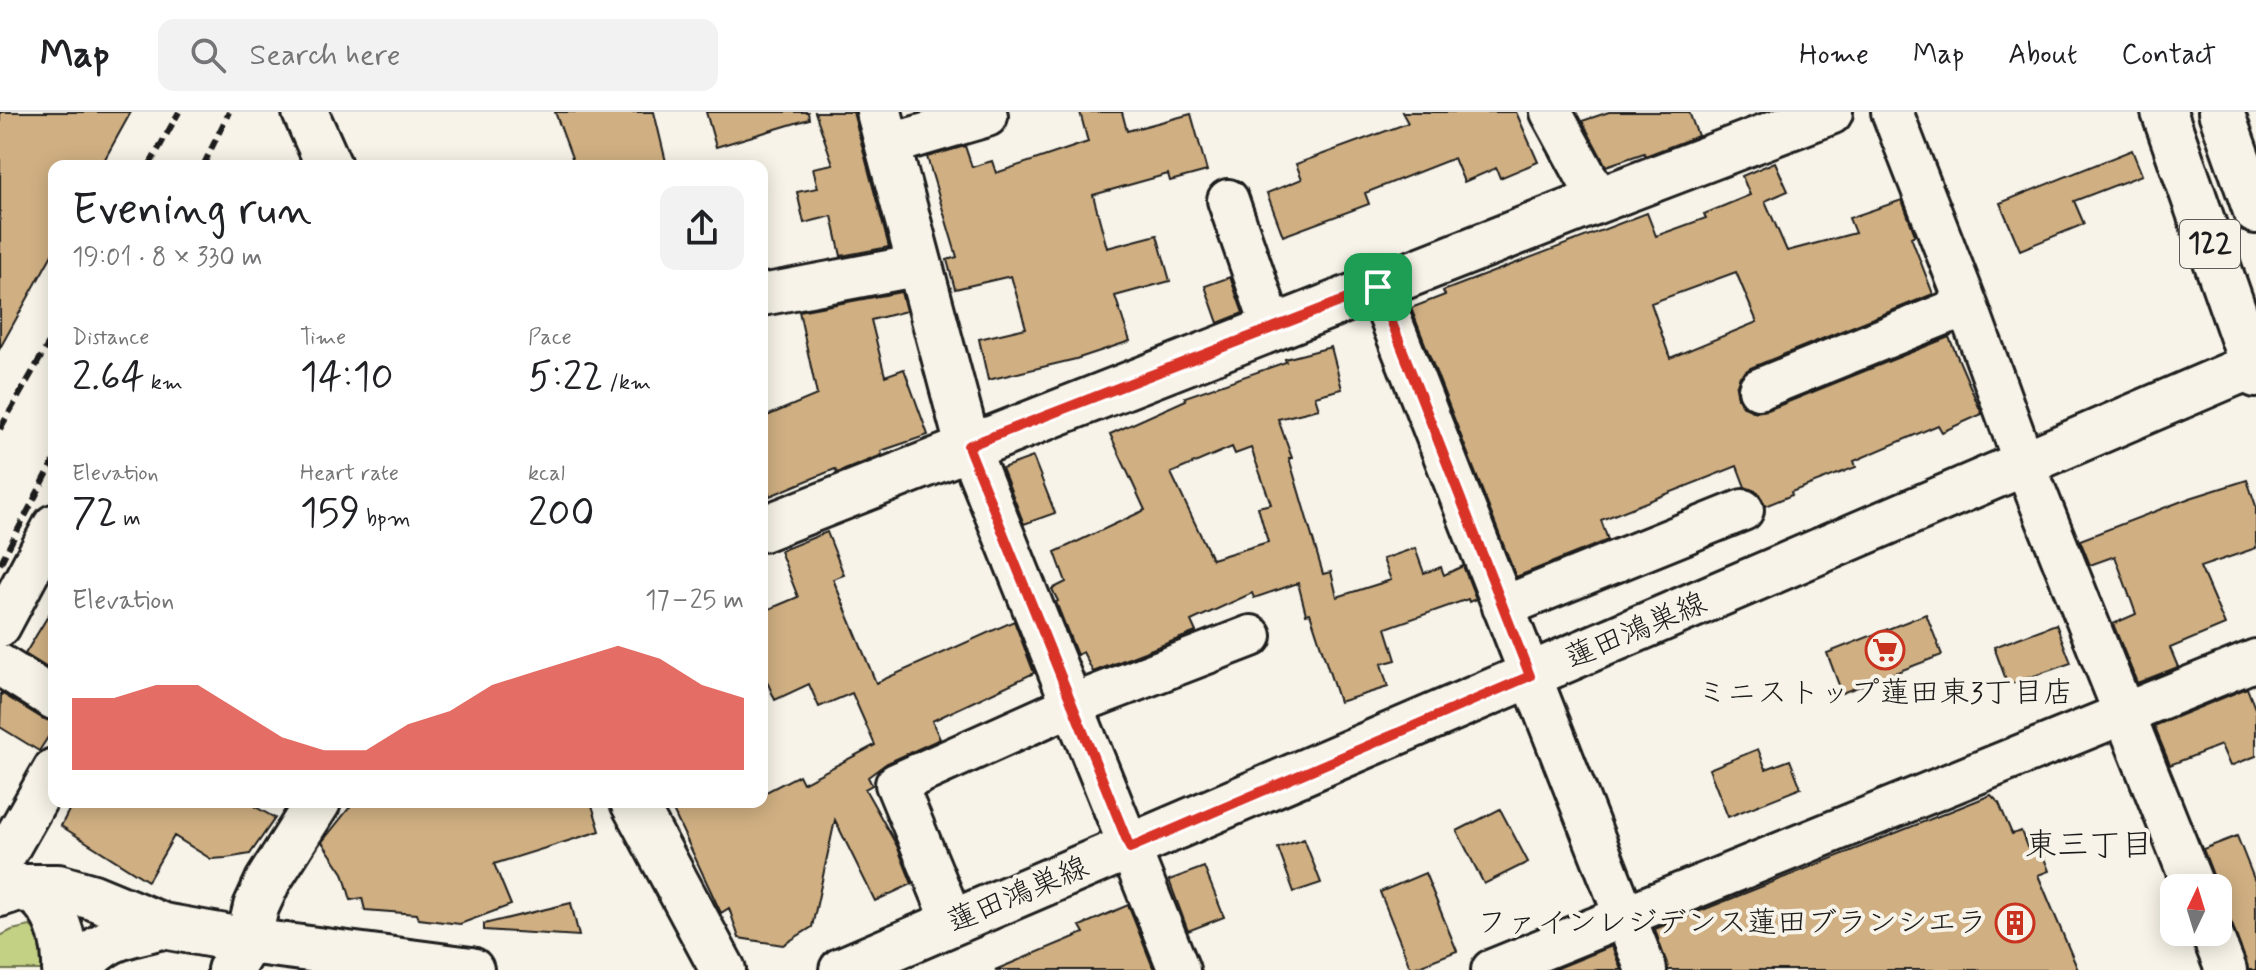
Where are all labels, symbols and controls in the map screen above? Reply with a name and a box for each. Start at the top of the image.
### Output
search box [158,19,718,91]
text: Map [40,31,110,80]
icon: search [186,33,230,77]
text: Search here [250,36,401,75]
text: Home [1799,37,1869,74]
text: Map [1913,37,1964,74]
text: About [2008,37,2077,74]
text: Contact [2121,37,2216,74]
text: Evening run [72,182,312,240]
button: share [660,186,744,270]
road number: 122 [2180,220,2240,268]
text: 19:01 · 8 × 330 m [72,241,262,275]
pin [1344,253,1412,321]
icon: arrive [1356,265,1400,309]
text: Distance [72,324,149,352]
text: Time [300,324,346,352]
text: Pace [528,324,572,352]
text: 2.64 [72,352,145,404]
text: 14:10 [300,352,394,404]
text: 5:22 [528,352,603,404]
text: km [145,369,183,397]
text: /km [603,369,651,397]
text: Elevation [72,460,159,488]
text: Heart rate [300,460,399,488]
text: kcal [528,460,565,488]
text: 72 [72,488,117,540]
text: 159 [300,488,360,540]
text: 200 [528,488,595,540]
text: m [117,505,141,533]
text: bpm [360,505,411,533]
text: Elevation [72,584,174,618]
text: 17–25 m [645,584,744,618]
street label: 蓮田鴻巣線 [1559,584,1713,678]
supermarket icon: ミニストップ蓮田東3丁目店 [1864,629,1906,671]
place label: ミニストップ蓮田東3丁目店 [1697,674,2073,713]
district label: 東三丁目 [2025,825,2153,867]
street label: 蓮田鴻巣線 [941,848,1095,942]
north arrow [2160,874,2232,946]
map controls [2160,874,2232,946]
building icon: ファインレジデンス蓮田ブランシエラ [1994,902,2036,944]
place label: ファインレジデンス蓮田ブランシエラ [1477,904,1987,943]

